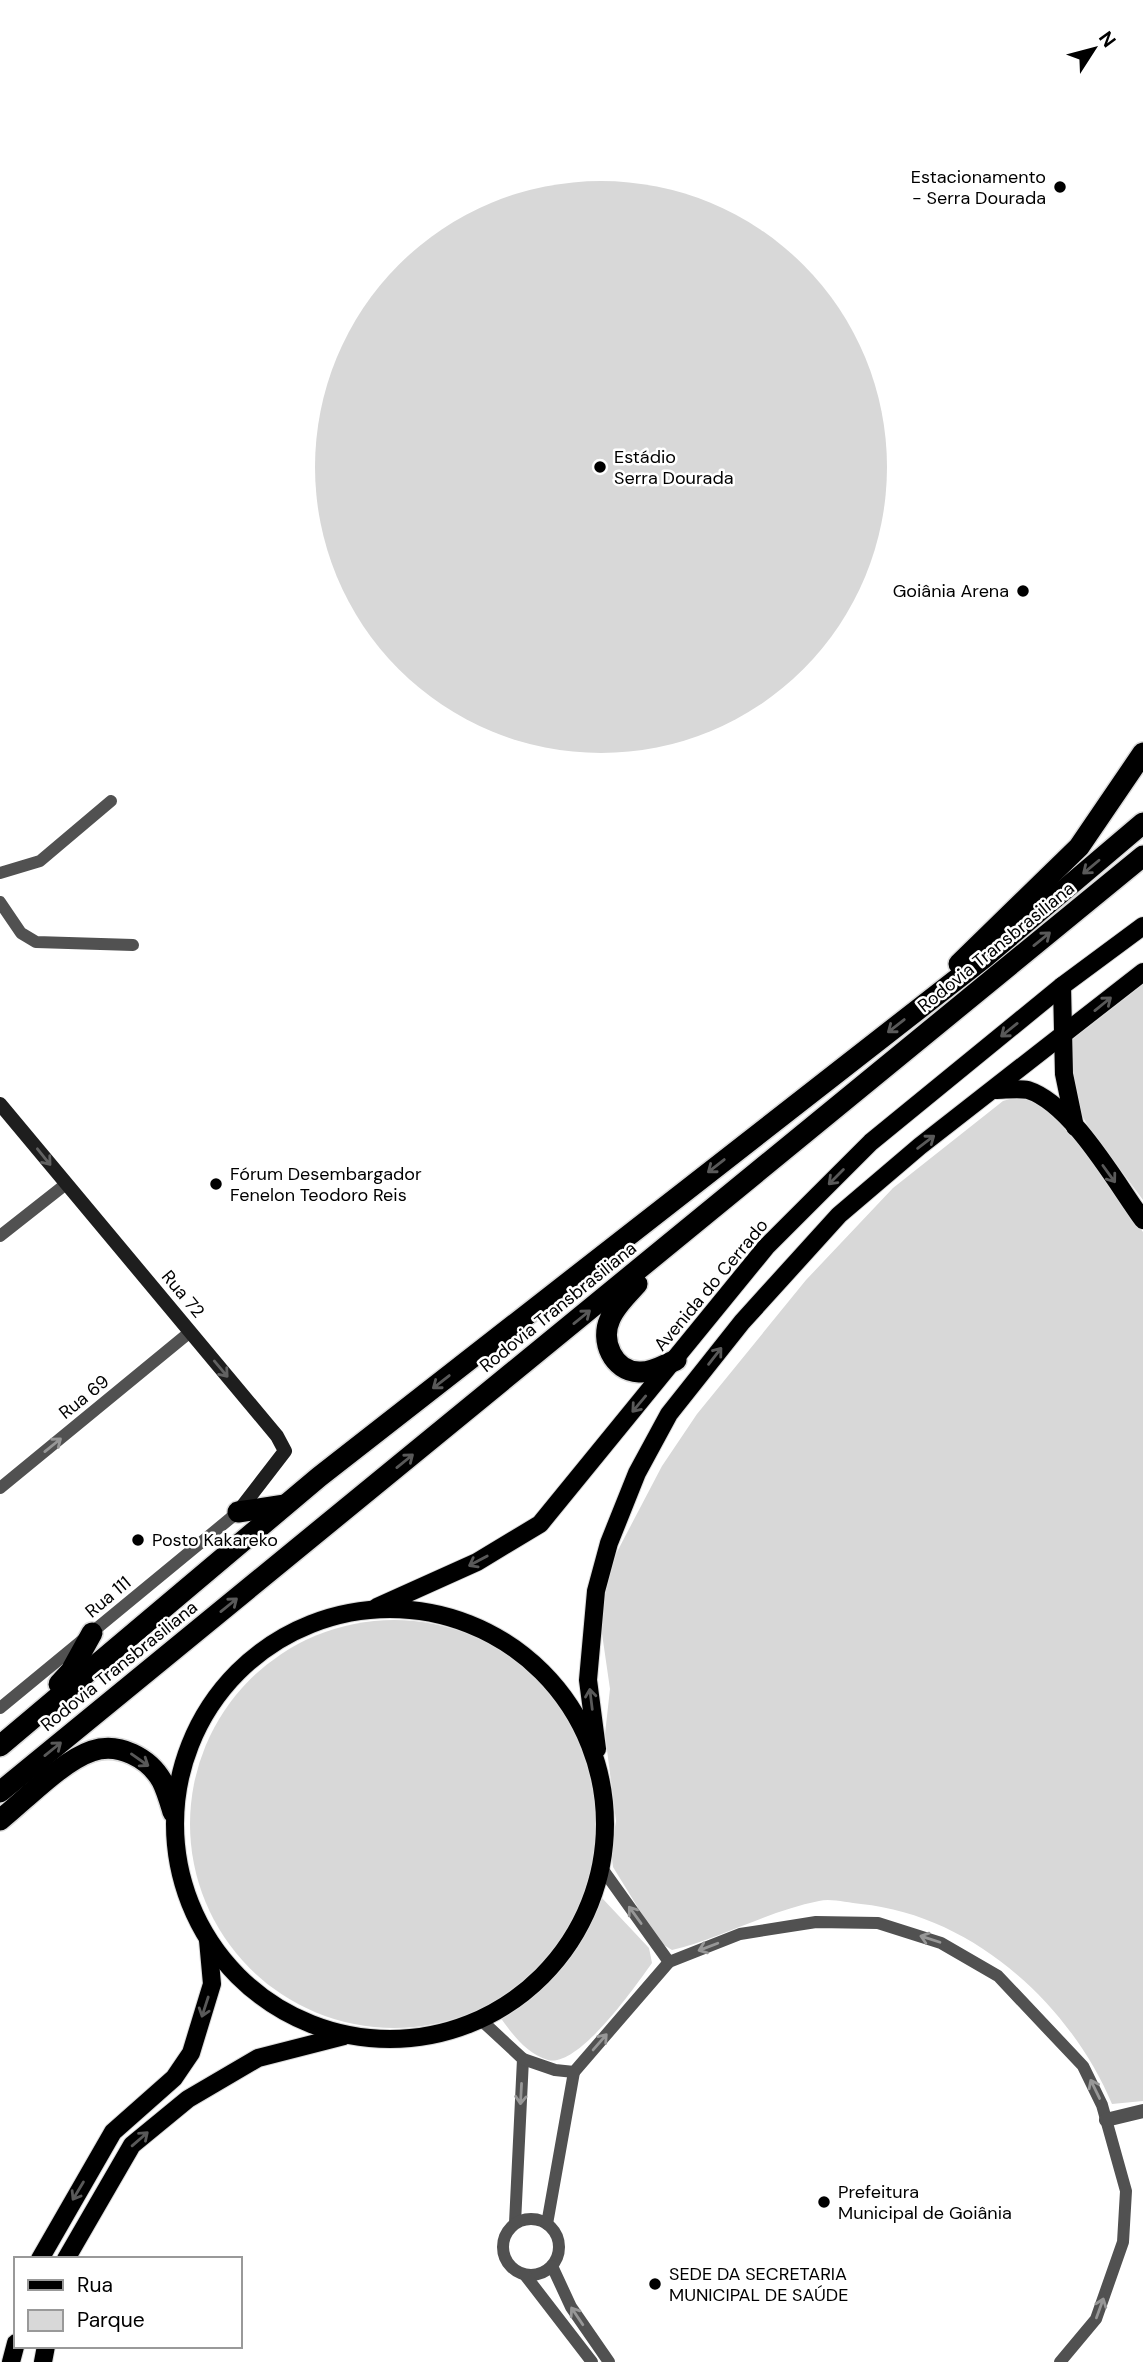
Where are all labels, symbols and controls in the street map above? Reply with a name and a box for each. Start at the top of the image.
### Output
north arrow [1059,14,1129,84]
text: N [1093,26,1122,52]
place label: Estacionamento - Serra Dourada [911,165,1046,210]
marker: Estacionamento - Serra Dourada [1052,179,1068,195]
place label: Estádio Serra Dourada [614,445,733,490]
marker: Estádio Serra Dourada [592,459,608,475]
place label: Goiânia Arena [893,579,1009,603]
marker: Goiânia Arena [1015,583,1031,599]
one-way arrow [1082,859,1100,875]
street label: Rodovia Transbrasiliana [913,876,1079,1018]
one-way arrow [1033,931,1051,946]
one-way arrow [1094,996,1112,1012]
one-way arrow [887,1019,905,1034]
one-way arrow [1001,1022,1019,1037]
one-way arrow [916,1135,935,1149]
one-way arrow [36,1147,51,1165]
one-way arrow [708,1159,726,1174]
place label: Fórum Desembargador Fenelon Teodoro Reis [230,1162,422,1207]
one-way arrow [1101,1164,1116,1183]
one-way arrow [828,1169,845,1186]
marker: Fórum Desembargador Fenelon Teodoro Reis [208,1176,224,1192]
street label: Avenida do Cerrado [649,1214,773,1356]
street label: Rodovia Transbrasiliana [475,1236,641,1378]
street label: Rua 72 [156,1265,210,1323]
one-way arrow [572,1309,590,1325]
one-way arrow [708,1347,723,1366]
one-way arrow [213,1359,229,1377]
street label: Rua 69 [54,1369,114,1425]
one-way arrow [432,1375,450,1390]
one-way arrow [631,1395,647,1413]
one-way arrow [43,1437,61,1453]
one-way arrow [396,1453,414,1469]
place label: Posto Kakareko [152,1528,278,1552]
marker: Posto Kakareko [130,1532,146,1548]
one-way arrow [468,1554,489,1568]
street label: Rua 111 [80,1571,136,1623]
street label: Rodovia Transbrasiliana [36,1595,202,1737]
one-way arrow [220,1597,238,1612]
one-way arrow [584,1688,597,1710]
one-way arrow [43,1741,61,1756]
one-way arrow [130,1753,149,1767]
one-way arrow [628,1906,642,1925]
one-way arrow [919,1932,941,1945]
one-way arrow [698,1941,720,1954]
one-way arrow [198,1996,210,2018]
one-way arrow [592,2033,608,2051]
one-way arrow [1087,2079,1101,2100]
one-way arrow [515,2083,528,2106]
one-way arrow [131,2131,149,2147]
one-way arrow [71,2180,85,2200]
place label: Prefeitura Municipal de Goiânia [838,2180,1012,2225]
marker: Prefeitura Municipal de Goiânia [816,2194,832,2210]
legend [14,2257,242,2348]
place label: SEDE DA SECRETARIA MUNICIPAL DE SAÚDE [669,2262,848,2307]
text: Rua [77,2271,113,2299]
marker: SEDE DA SECRETARIA MUNICIPAL DE SAÚDE [647,2276,663,2292]
one-way arrow [1095,2297,1107,2319]
text: Parque [77,2306,145,2334]
one-way arrow [570,2307,584,2326]

